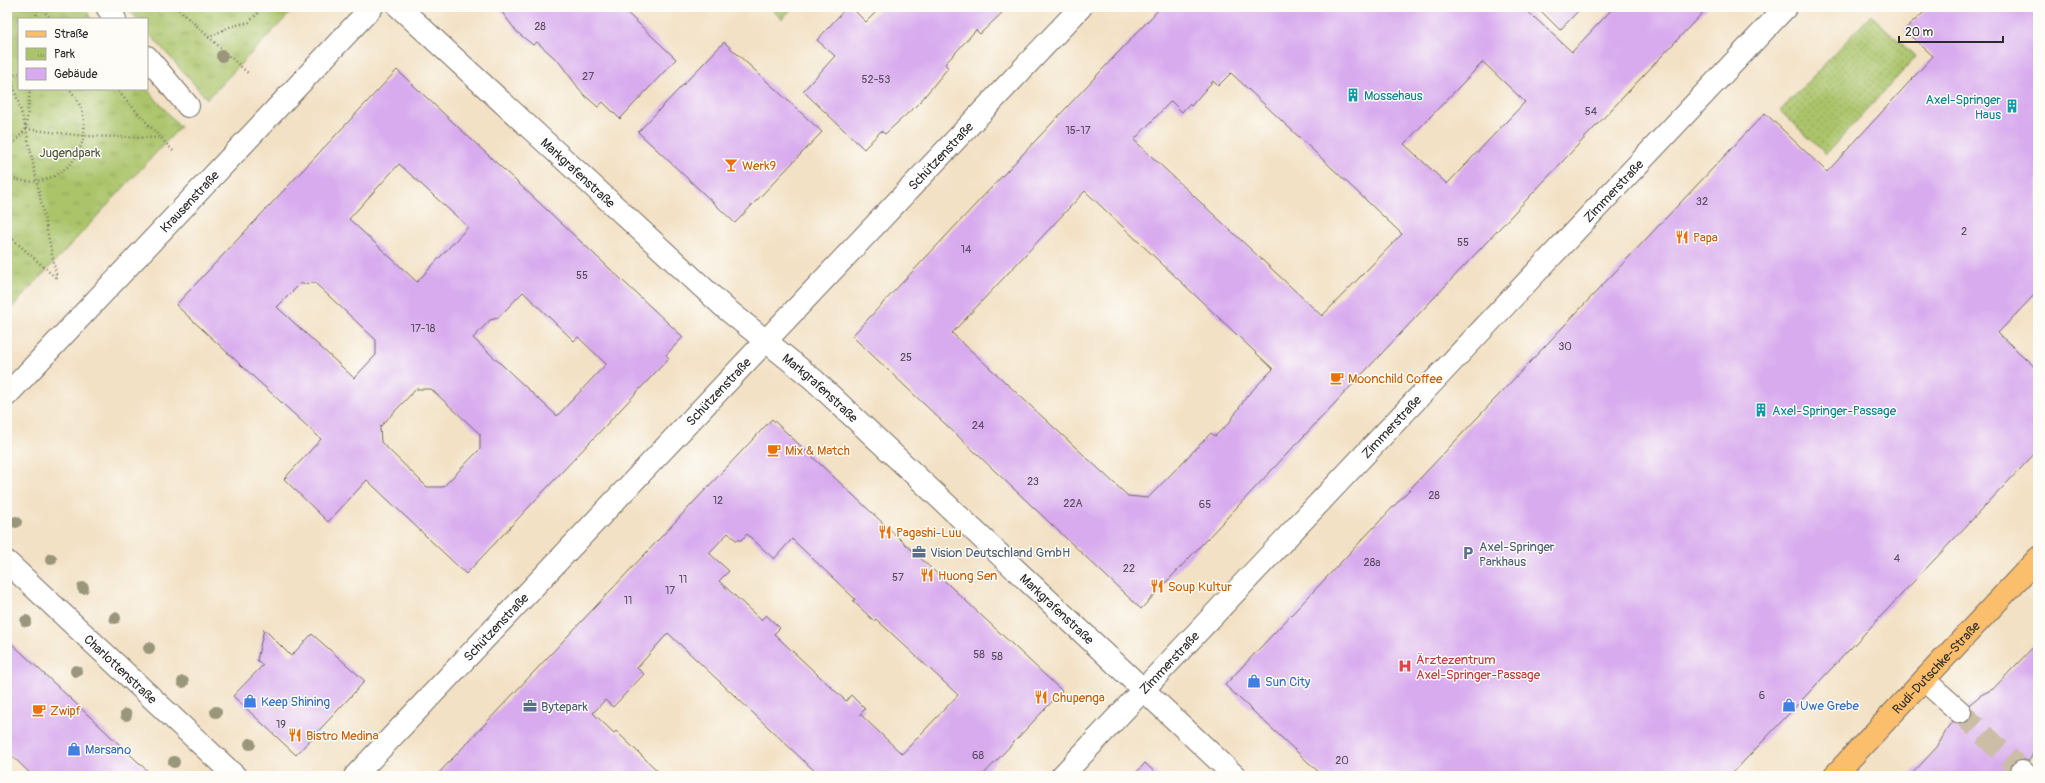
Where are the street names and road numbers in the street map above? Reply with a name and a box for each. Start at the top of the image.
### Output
street label: Schützenstraße [905,119,978,194]
street label: Markgrafenstraße [537,135,619,212]
street label: Zimmerstraße [1580,156,1648,226]
street label: Krausenstraße [157,167,223,236]
street label: Markgrafenstraße [779,351,861,426]
street label: Schützenstraße [683,354,755,429]
street label: Zimmerstraße [1358,392,1426,462]
street label: Markgrafenstraße [1016,571,1097,648]
street label: Schützenstraße [461,590,533,665]
street label: Rudi-Dutschke-Straße [1889,618,1984,718]
street label: Zimmerstraße [1136,628,1203,698]
street label: Charlottenstraße [80,631,160,708]

